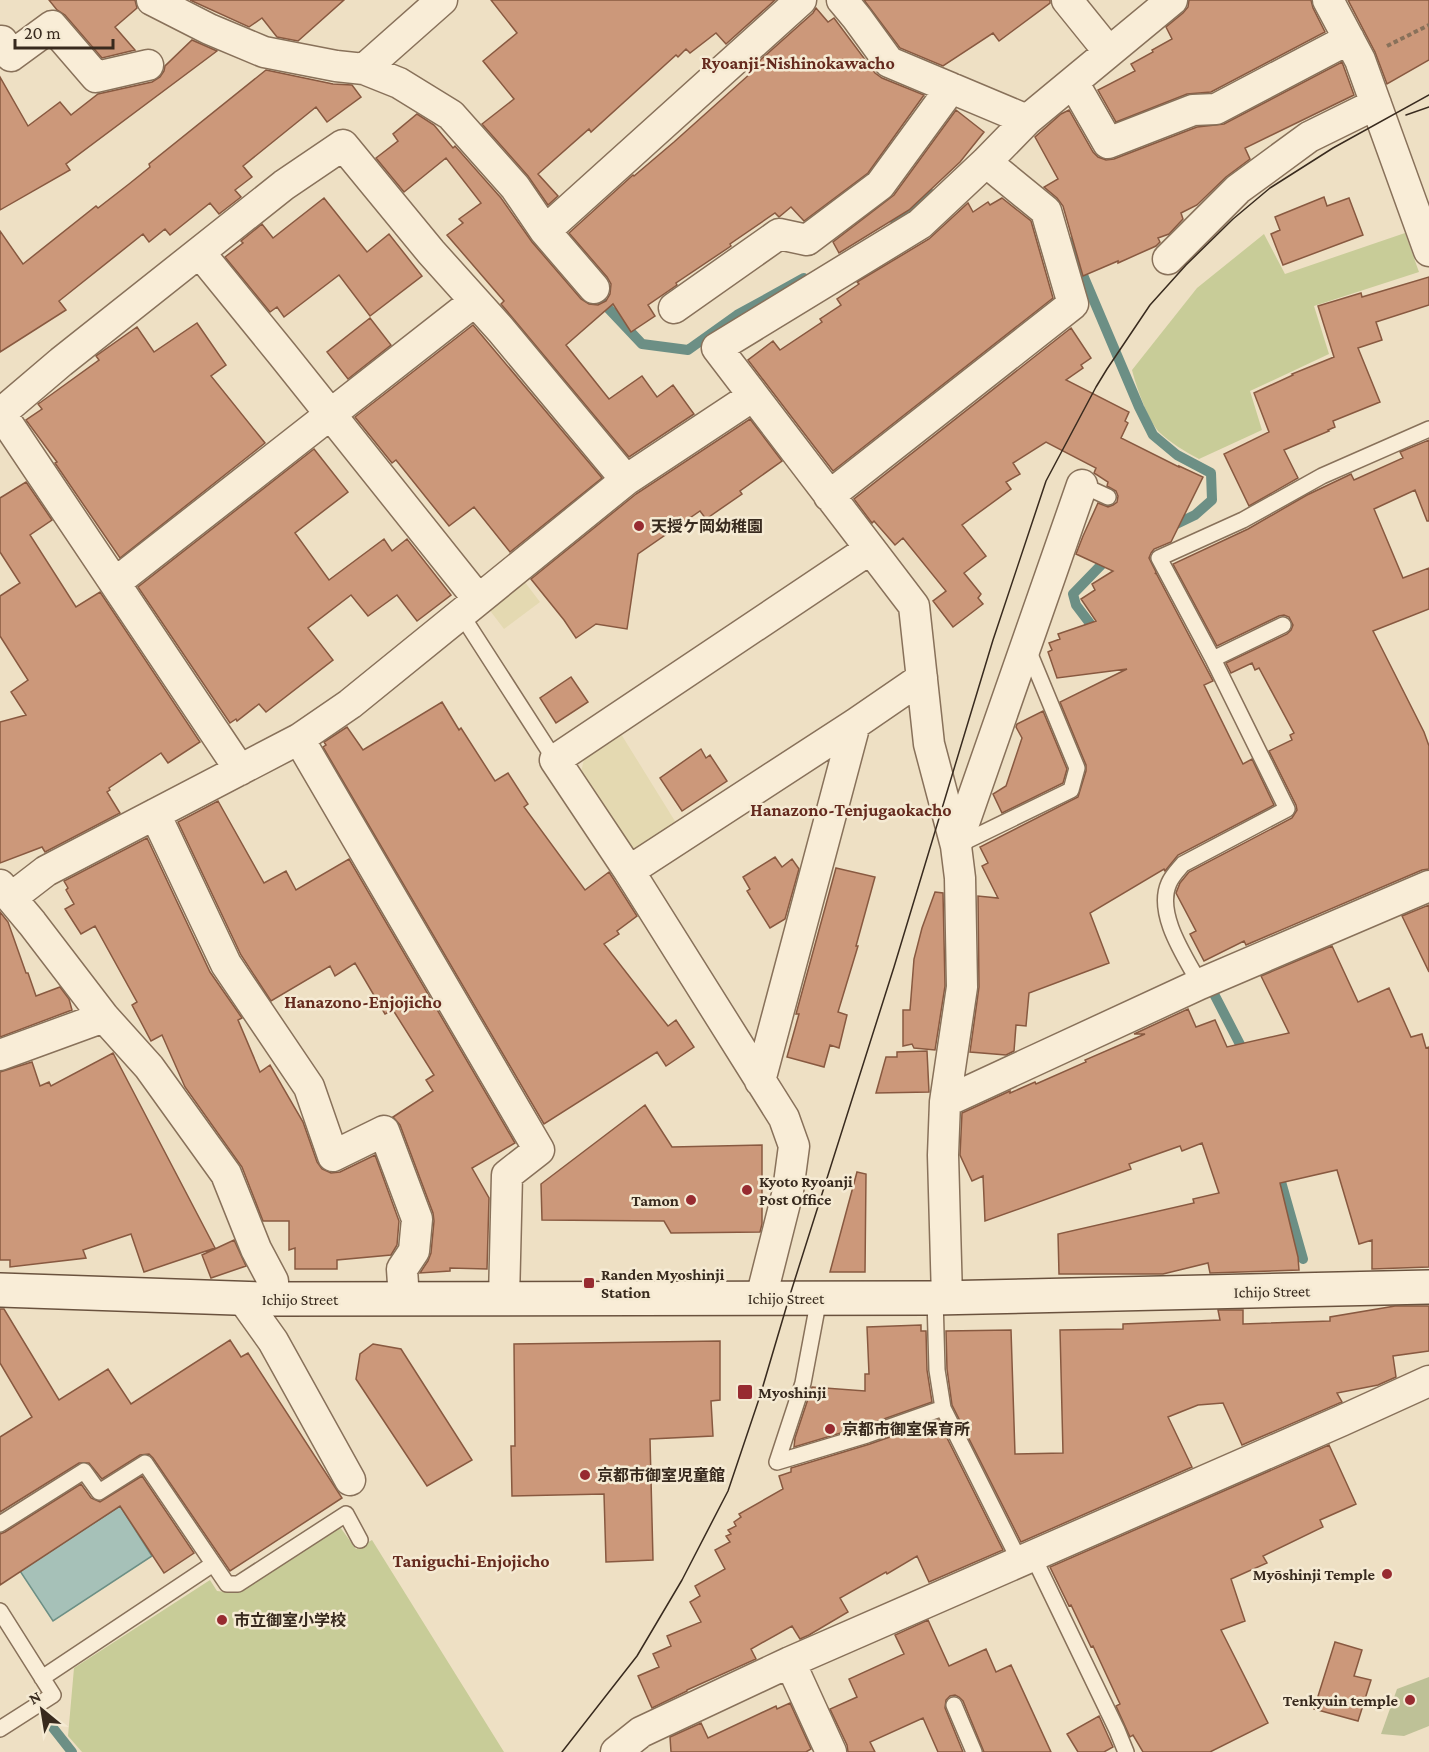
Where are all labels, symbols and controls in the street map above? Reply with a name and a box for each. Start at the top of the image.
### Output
scale bar [15,12,112,50]
text: 20 m [24,23,61,43]
district label: Ryoanji-Nishinokawacho [701,53,895,74]
place label: 天授ケ岡幼稚園 [651,518,763,535]
marker: 天授ケ岡幼稚園 [632,519,646,533]
district label: Hanazono-Tenjugaokacho [750,800,952,821]
district label: Hanazono-Enjojicho [284,992,442,1013]
place label: Kyoto Ryoanji Post Office [759,1173,853,1208]
marker: Kyoto Ryoanji Post Office [740,1183,754,1197]
place label: Tamon [631,1192,679,1209]
marker: Tamon [684,1193,698,1207]
place label: Randen Myoshinji Station [601,1266,725,1301]
marker: Randen Myoshinji Station [582,1276,596,1290]
street label: Ichijo Street [1234,1282,1311,1302]
street label: Ichijo Street [748,1290,825,1308]
street label: Ichijo Street [262,1291,339,1309]
marker: Myoshinji [736,1383,754,1401]
place label: Myoshinji [758,1384,827,1402]
place label: 京都市御室保育所 [842,1421,970,1438]
marker: 京都市御室保育所 [823,1422,837,1436]
place label: 京都市御室児童館 [597,1467,725,1484]
marker: 京都市御室児童館 [578,1468,592,1482]
district label: Taniguchi-Enjojicho [392,1551,550,1572]
place label: Myōshinji Temple [1253,1566,1376,1584]
marker: Myōshinji Temple [1380,1567,1394,1581]
place label: 市立御室小学校 [234,1612,346,1629]
marker: 市立御室小学校 [215,1613,229,1627]
north arrow [12,1680,72,1740]
text: N [26,1687,44,1708]
place label: Tenkyuin temple [1283,1692,1399,1709]
marker: Tenkyuin temple [1403,1693,1417,1707]

